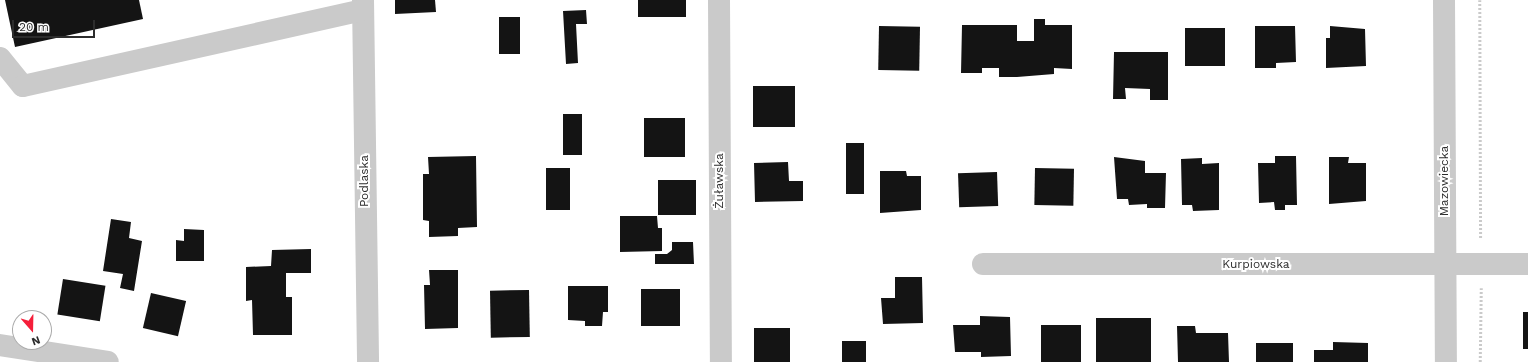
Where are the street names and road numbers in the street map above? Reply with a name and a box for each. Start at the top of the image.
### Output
street label: Mazowiecka [1438,146,1452,216]
street label: Żuławska [713,153,727,209]
street label: Podlaska [358,155,372,207]
street label: Kurpiowska [1222,258,1290,272]

